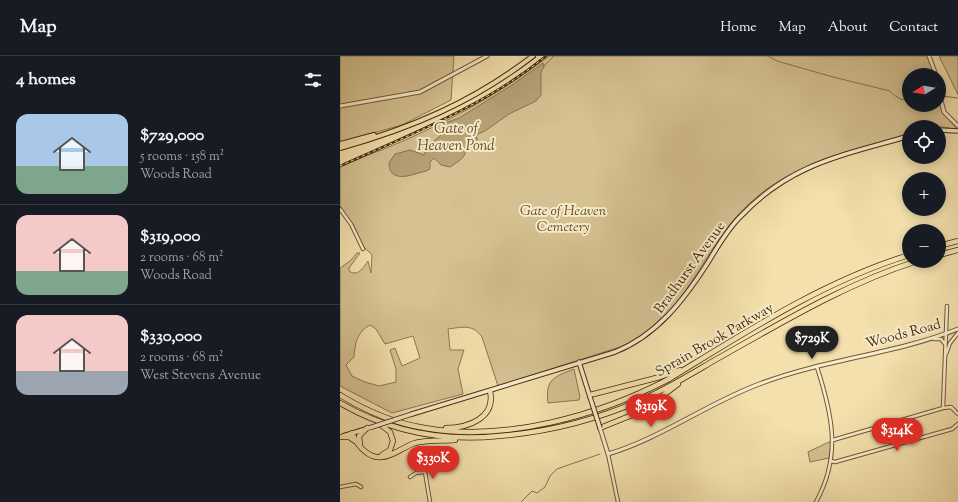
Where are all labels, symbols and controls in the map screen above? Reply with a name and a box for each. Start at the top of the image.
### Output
text: Map [20,14,57,41]
text: Home [720,18,757,38]
text: Map [779,18,806,38]
text: About [828,18,867,38]
text: Contact [889,18,938,38]
text: 4 homes [16,68,76,92]
north arrow [902,68,946,112]
map controls [902,68,946,268]
icon: filters [302,69,324,91]
water label: Gate of Heaven Pond [417,119,495,157]
button: locate [902,120,946,164]
text: $729,000 [140,124,204,148]
icon: home [48,130,96,178]
text: 5 rooms · 158 m² [140,148,224,166]
text: Woods Road [140,166,212,184]
button: + [902,172,946,216]
park label: Gate of Heaven Cemetery [520,202,607,238]
street label: Bradhurst Avenue [650,218,731,318]
button: − [902,224,946,268]
text: $319,000 [140,225,201,249]
icon: home [48,231,96,279]
text: 2 rooms · 68 m² [140,249,224,267]
text: Woods Road [140,267,212,285]
street label: Sprain Brook Parkway [652,299,778,383]
street label: Woods Road [864,315,944,355]
text: $330,000 [140,325,202,349]
pin: $729K [784,326,840,360]
text: $729K [794,330,830,348]
icon: home [48,331,96,379]
text: 2 rooms · 68 m² [140,349,224,367]
text: West Stevens Avenue [140,367,261,385]
pin: $319K [623,394,679,428]
text: $319K [635,398,667,416]
pin: $314K [869,418,925,452]
text: $314K [881,422,913,440]
pin: $330K [405,446,461,480]
text: $330K [416,450,450,468]

